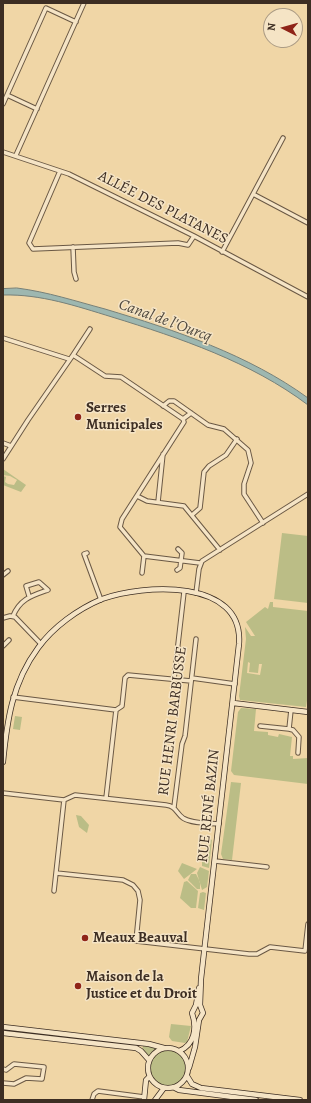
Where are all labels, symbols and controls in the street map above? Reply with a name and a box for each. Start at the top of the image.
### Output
north arrow [263,8,303,48]
text: N [264,22,279,32]
street label: ALLÉE DES PLATANES [95,167,231,249]
water label: Canal de l'Ourcq [116,295,214,347]
place label: Serres Municipales [86,399,163,434]
marker: Serres Municipales [73,412,83,422]
street label: RUE HENRI BARBUSSE [155,645,191,797]
street label: RUE RENÉ BAZIN [194,748,224,864]
place label: Meaux Beauval [93,929,187,947]
marker: Meaux Beauval [80,933,90,943]
place label: Maison de la Justice et du Droit [86,968,197,1003]
marker: Maison de la Justice et du Droit [73,981,83,991]

